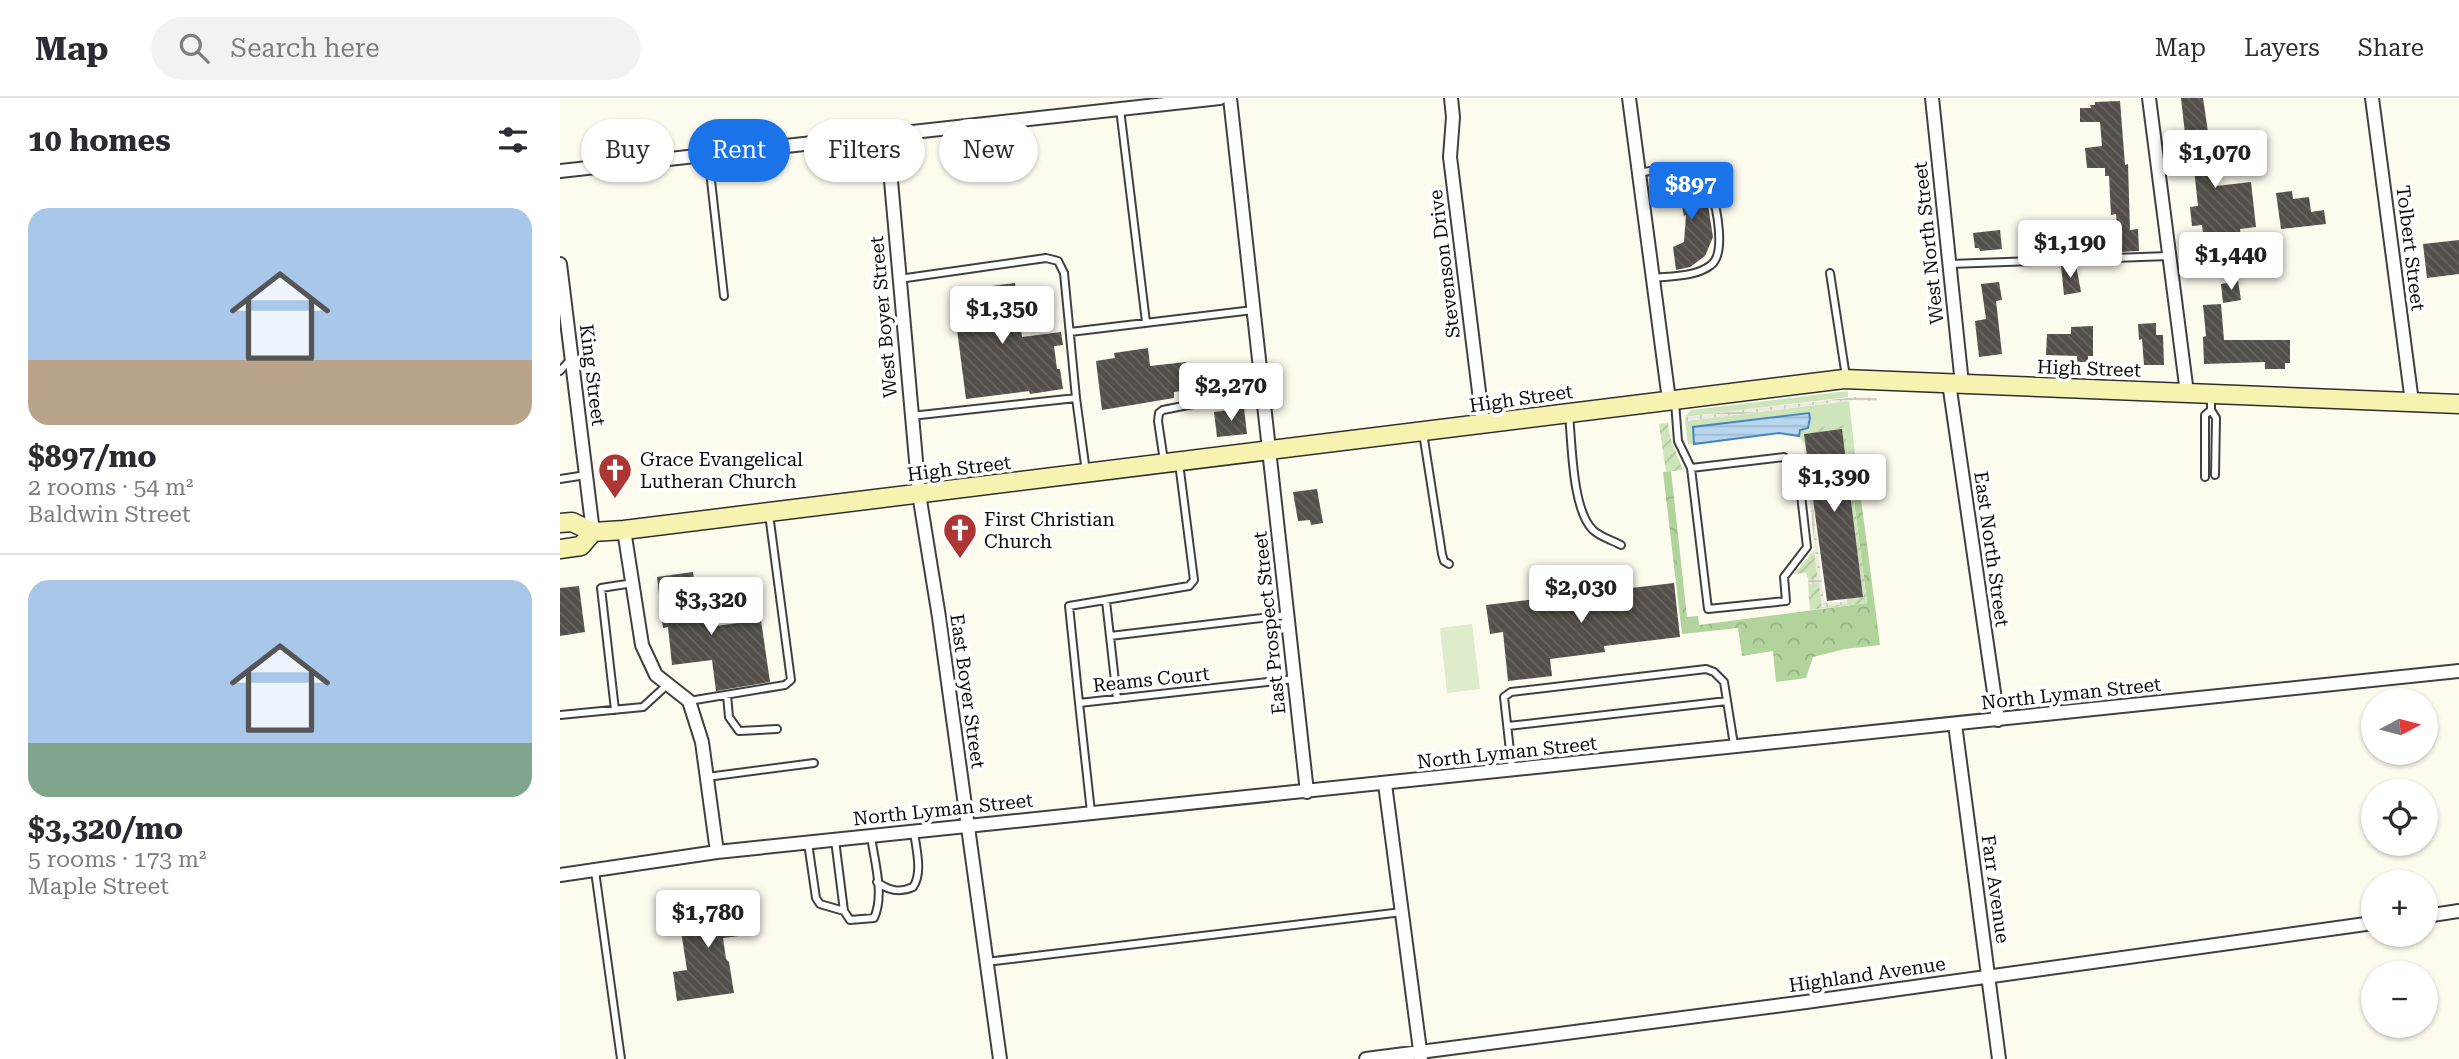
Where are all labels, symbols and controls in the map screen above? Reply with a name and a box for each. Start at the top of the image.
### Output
search box [151,17,641,80]
text: Map [35,29,109,68]
icon: search [175,29,213,67]
text: Search here [231,33,380,63]
text: Map [2155,34,2206,62]
text: Layers [2244,34,2320,62]
text: Share [2358,34,2424,62]
chip: Buy [581,119,674,182]
chip: Rent [688,119,790,182]
chip: Filters [804,119,925,182]
chip: New [939,119,1038,182]
icon: filters [494,121,532,159]
text: 10 homes [28,123,171,158]
pin: $1,070 [2158,130,2272,190]
text: $1,070 [2179,139,2251,166]
street label: West North Street [1909,161,1948,325]
pin: $897 [1650,162,1732,222]
text: $897 [1665,171,1717,198]
street label: Tolbert Street [2391,184,2430,312]
street label: Stevenson Drive [1424,188,1465,340]
pin: $1,190 [2013,220,2127,280]
text: $1,190 [2034,229,2106,256]
pin: $1,440 [2174,232,2288,292]
street label: West Boyer Street [865,235,902,399]
text: $1,440 [2195,241,2267,268]
icon: home [217,253,343,379]
pin: $1,350 [945,286,1059,346]
text: $1,350 [966,295,1038,322]
street label: King Street [575,323,610,427]
street label: High Street [2036,355,2141,382]
pin: $2,270 [1174,364,1288,423]
text: $2,270 [1195,372,1267,399]
street label: High Street [1468,380,1574,417]
text: $897/mo [28,439,157,474]
place label: Grace Evangelical Lutheran Church [640,448,803,493]
church icon: Grace Evangelical Lutheran Church [596,451,634,500]
street label: High Street [906,451,1012,486]
pin: $1,390 [1777,454,1891,514]
text: $1,390 [1798,463,1870,490]
street label: East North Street [1969,470,2014,628]
text: 2 rooms · 54 m² [28,474,194,501]
text: Baldwin Street [28,501,191,528]
place label: First Christian Church [984,508,1115,553]
church icon: First Christian Church [941,511,979,560]
street label: East Prospect Street [1248,530,1291,716]
pin: $2,030 [1524,566,1638,625]
text: $2,030 [1545,574,1617,601]
pin: $3,320 [654,578,768,637]
text: $3,320 [675,586,747,613]
street label: East Boyer Street [945,612,990,770]
icon: home [217,625,343,751]
street label: Reams Court [1092,662,1211,697]
street label: North Lyman Street [1980,673,2162,714]
north arrow [2361,688,2438,765]
map controls [2361,688,2438,1038]
street label: North Lyman Street [1416,732,1598,773]
button: locate [2361,779,2438,856]
street label: North Lyman Street [852,789,1034,830]
text: $3,320/mo [28,811,183,846]
street label: Farr Avenue [1977,833,2014,945]
text: 5 rooms · 173 m² [28,846,206,873]
button: + [2361,870,2438,947]
text: Maple Street [28,873,169,900]
pin: $1,780 [651,890,765,950]
text: $1,780 [672,899,744,926]
street label: Highland Avenue [1787,952,1947,997]
button: − [2361,961,2438,1038]

